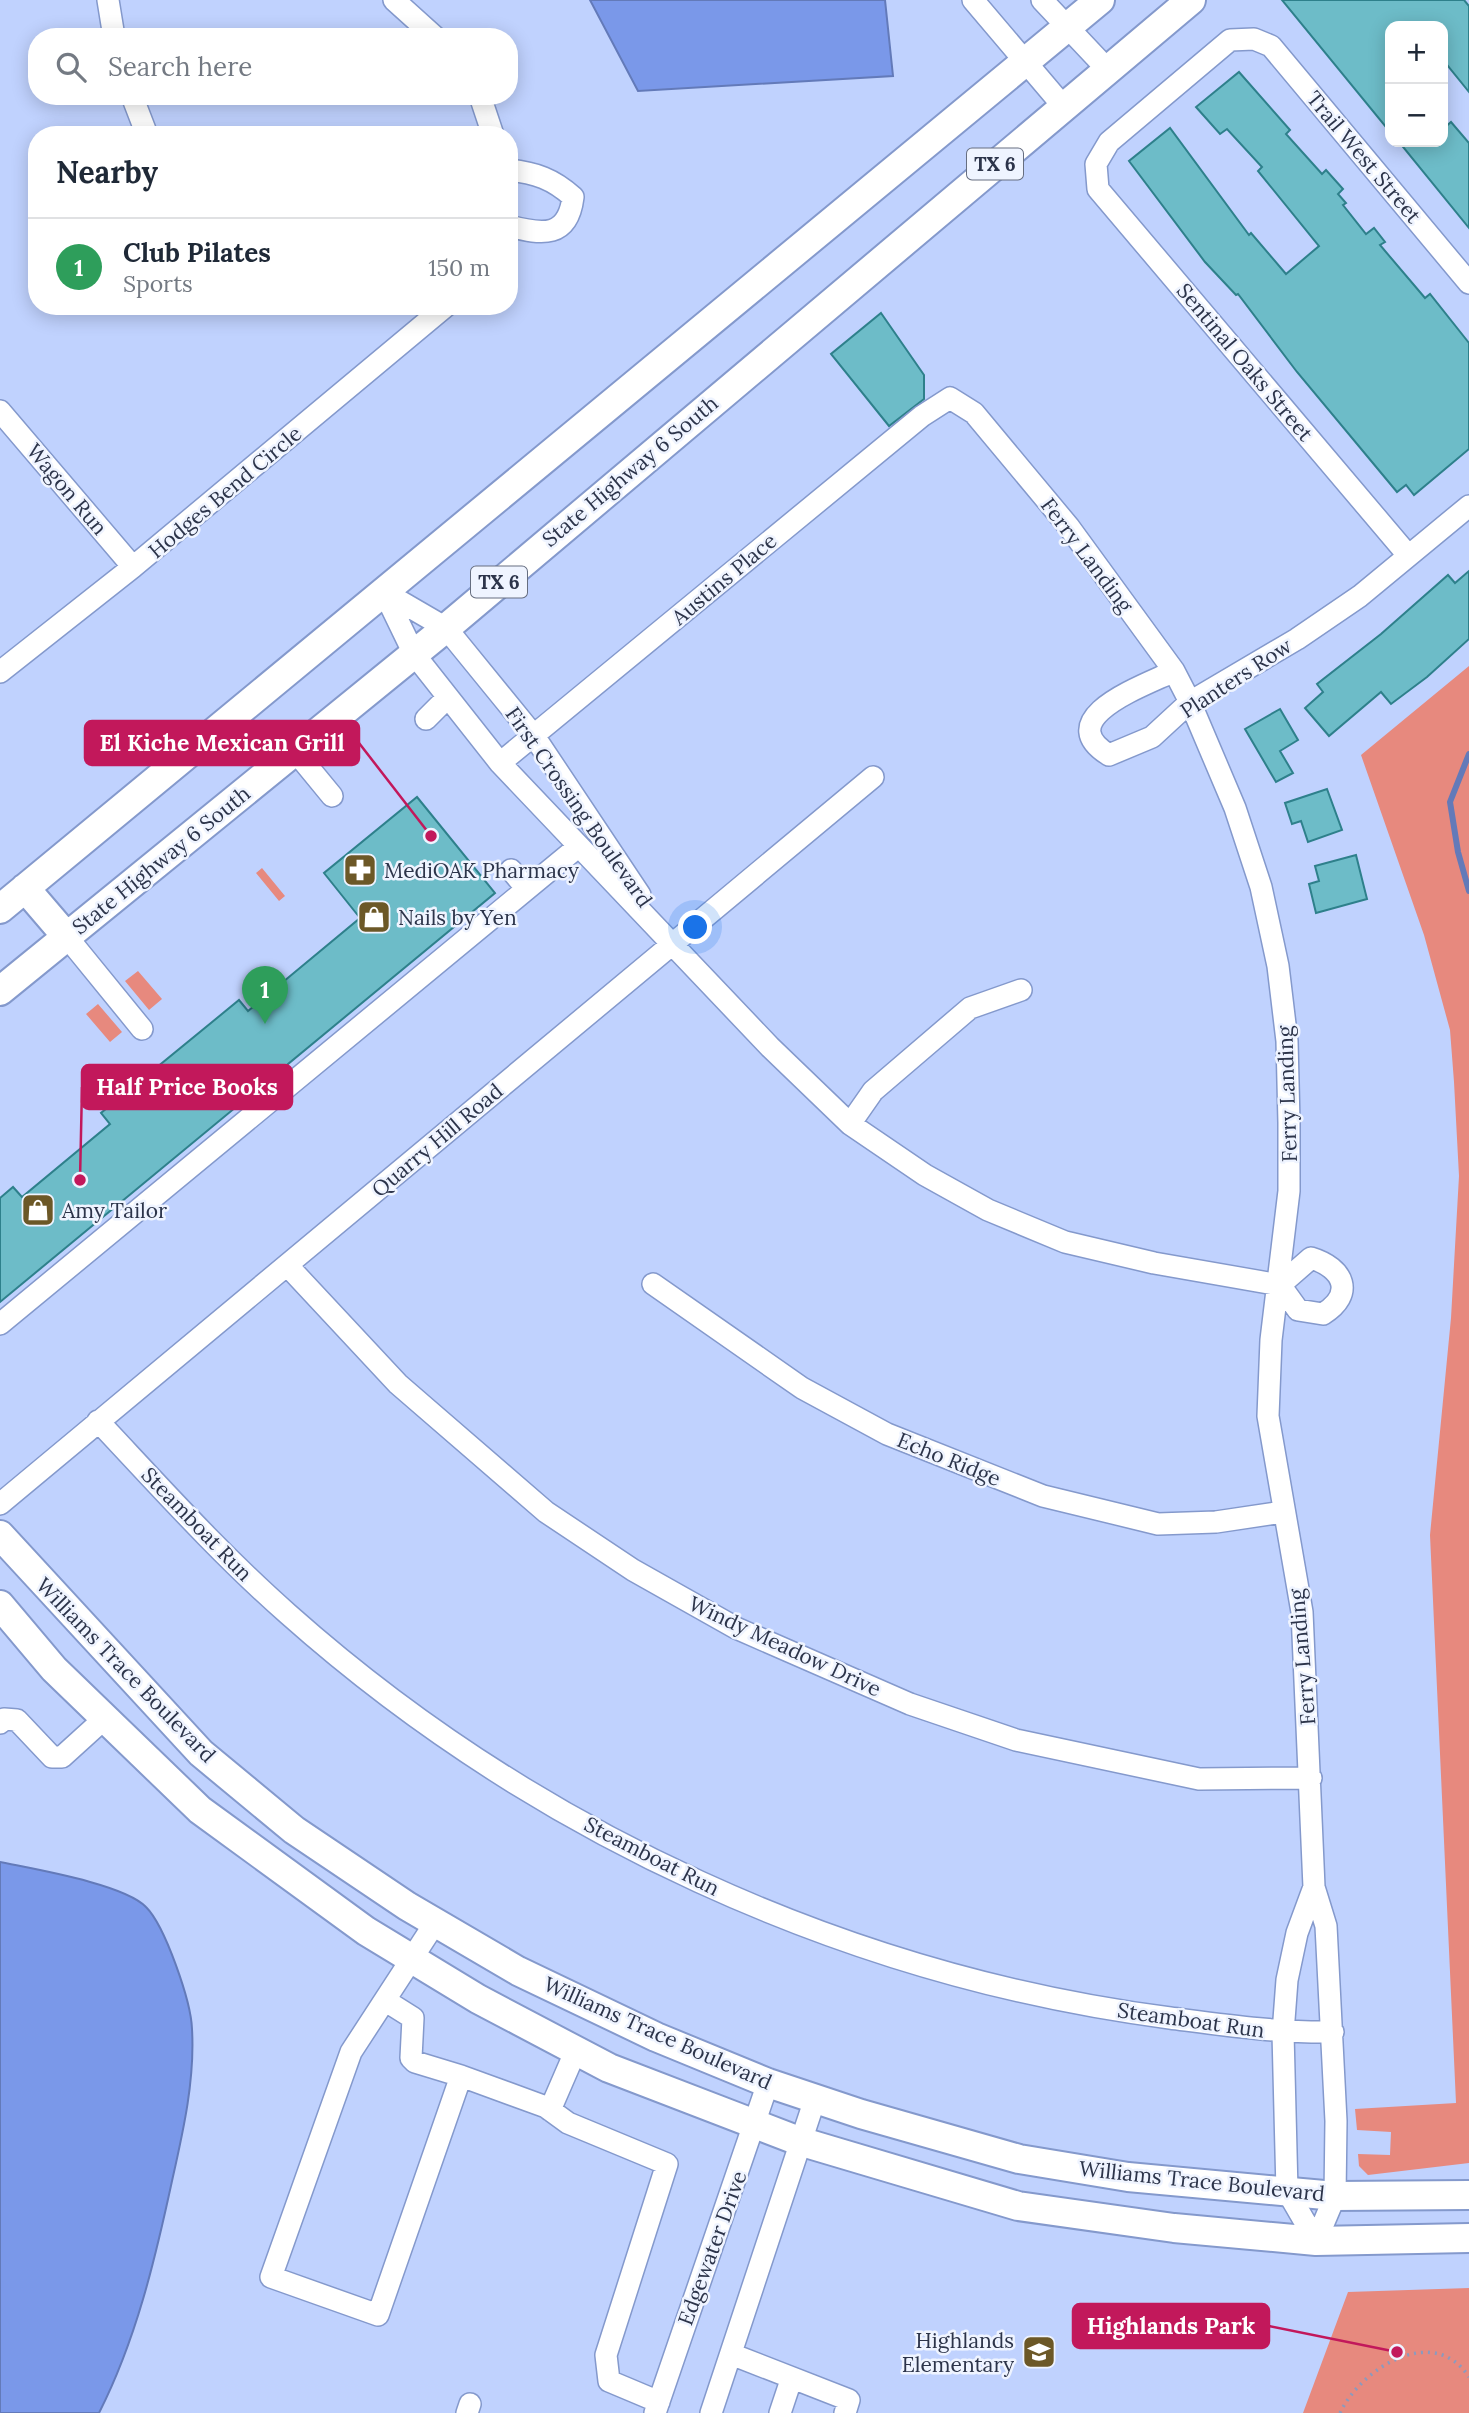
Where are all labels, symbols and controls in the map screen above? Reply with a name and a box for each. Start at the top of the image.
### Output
map controls [1385,21,1448,147]
button: + [1385,21,1448,84]
search box [28,28,518,105]
icon: search [52,48,90,86]
text: Search here [108,50,252,83]
button: − [1385,84,1448,147]
street label: Trail West Street [1301,85,1428,229]
road number: TX 6 [967,148,1023,180]
text: Nearby [56,153,158,191]
text: Club Pilates [123,236,271,269]
text: 1 [74,253,84,282]
text: 150 m [428,253,490,282]
text: Sports [123,269,193,298]
street label: Sentinal Oaks Street [1171,277,1320,447]
street label: State Highway 6 South [537,390,723,552]
street label: Hodges Bend Circle [143,420,307,564]
street label: Wagon Run [21,438,113,541]
street label: Ferry Landing [1035,492,1139,618]
street label: Austins Place [665,527,782,631]
road number: TX 6 [471,566,527,597]
street label: Planters Row [1175,632,1297,724]
street label: First Crossing Boulevard [500,702,658,912]
callout: El Kiche Mexican Grill [85,721,359,765]
text: El Kiche Mexican Grill [99,728,345,757]
street label: State Highway 6 South [66,780,256,940]
pharmacy icon: MediOAK Pharmacy [341,851,379,889]
place label: MediOAK Pharmacy [384,857,579,884]
shop icon: Nails by Yen [355,898,393,936]
place label: Nails by Yen [398,904,517,931]
your location [678,910,712,944]
pin: 1 [242,966,288,1024]
street label: Ferry Landing [1271,1025,1303,1163]
callout: Half Price Books [82,1065,292,1109]
text: Half Price Books [96,1072,278,1101]
street label: Quarry Hill Road [366,1077,508,1203]
shop icon: Amy Tailor [19,1191,57,1229]
place label: Amy Tailor [61,1197,167,1224]
street label: Echo Ridge [893,1426,1005,1492]
street label: Steamboat Run [136,1461,258,1587]
street label: Williams Trace Boulevard [30,1572,222,1768]
street label: Ferry Landing [1283,1587,1321,1726]
street label: Windy Meadow Drive [685,1590,885,1702]
street label: Steamboat Run [580,1810,724,1902]
street label: Williams Trace Boulevard [540,1970,776,2096]
street label: Steamboat Run [1116,1996,1267,2044]
street label: Williams Trace Boulevard [1078,2155,1326,2207]
street label: Edgewater Drive [672,2167,752,2329]
callout: Highlands Park [1073,2304,1269,2348]
text: Highlands Park [1087,2311,1256,2340]
place label: Highlands Elementary [902,2327,1014,2378]
school or university icon: Highlands Elementary [1020,2333,1058,2371]

